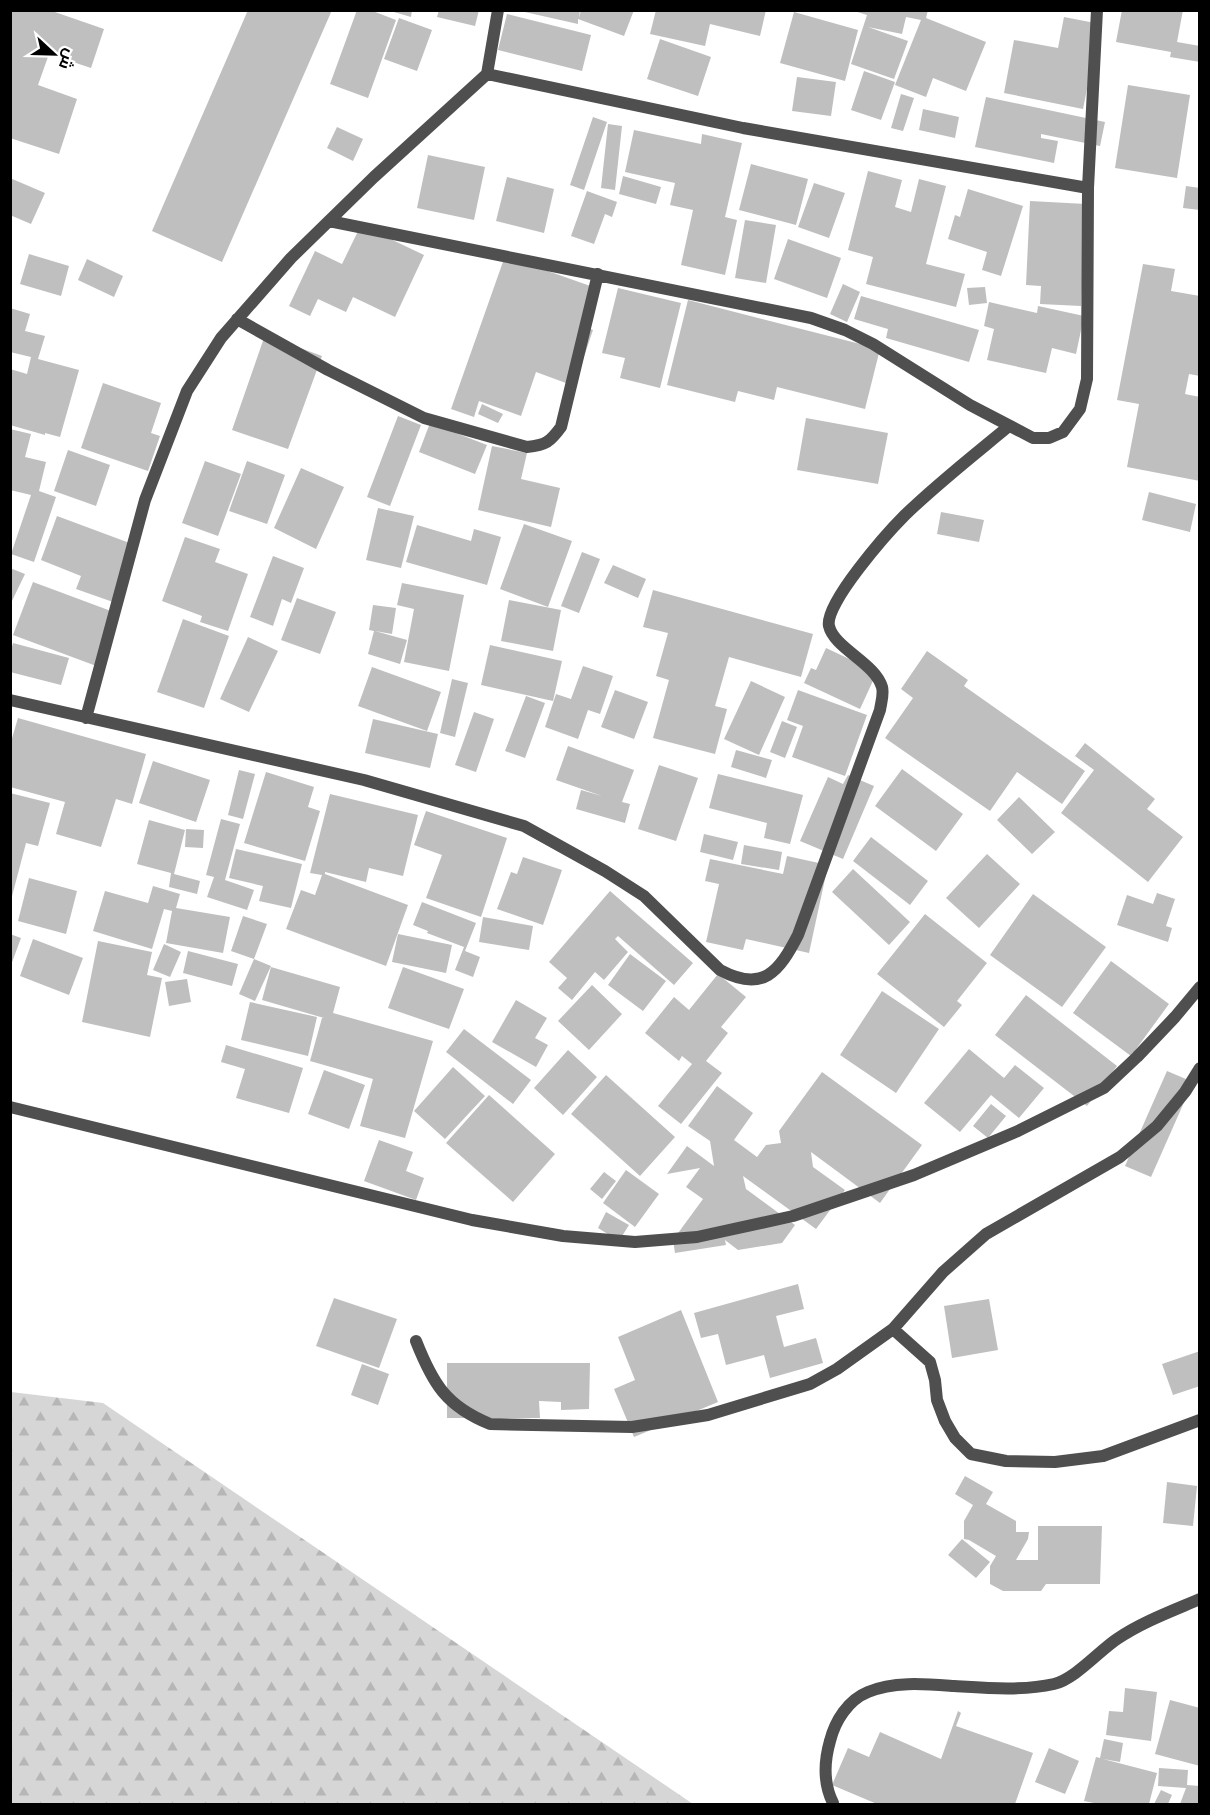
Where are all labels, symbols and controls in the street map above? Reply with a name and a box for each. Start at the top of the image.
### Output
north arrow [24,24,84,84]
text: ش [53,46,82,73]

